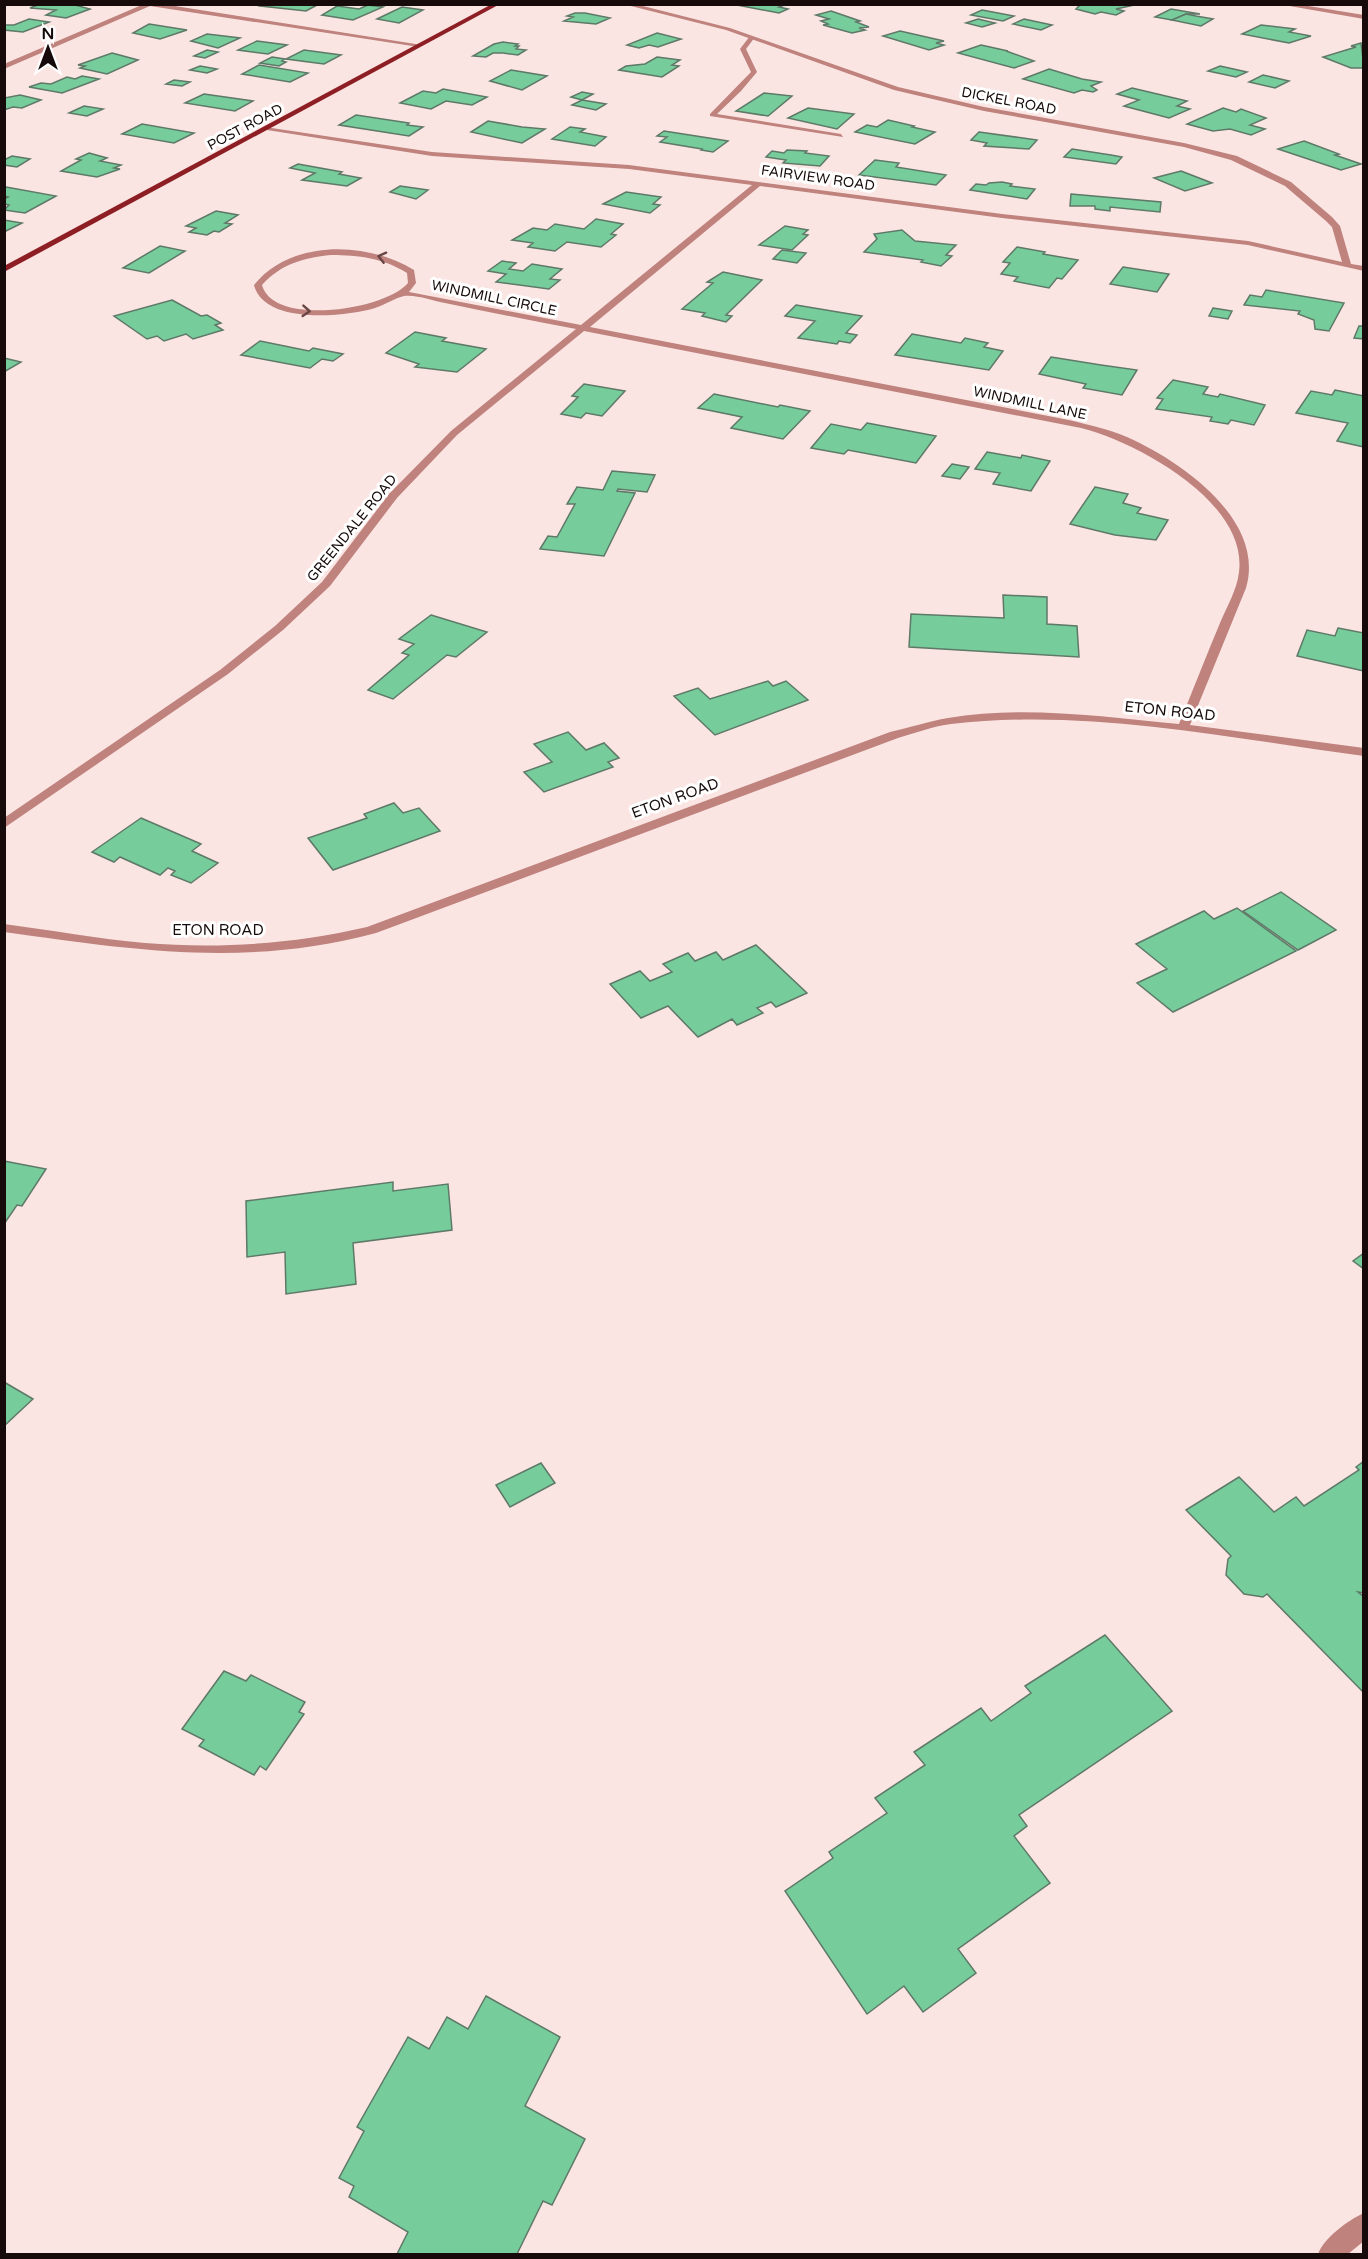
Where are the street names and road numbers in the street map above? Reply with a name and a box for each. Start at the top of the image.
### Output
street label: DICKEL ROAD [960,83,1058,119]
street label: POST ROAD [204,100,286,154]
street label: FAIRVIEW ROAD [760,162,876,194]
street label: WINDMILL CIRCLE [430,276,558,320]
street label: WINDMILL LANE [972,383,1088,423]
street label: GREENDALE ROAD [304,471,400,585]
street label: ETON ROAD [1124,697,1216,725]
street label: ETON ROAD [629,774,721,822]
street label: ETON ROAD [172,921,264,939]

